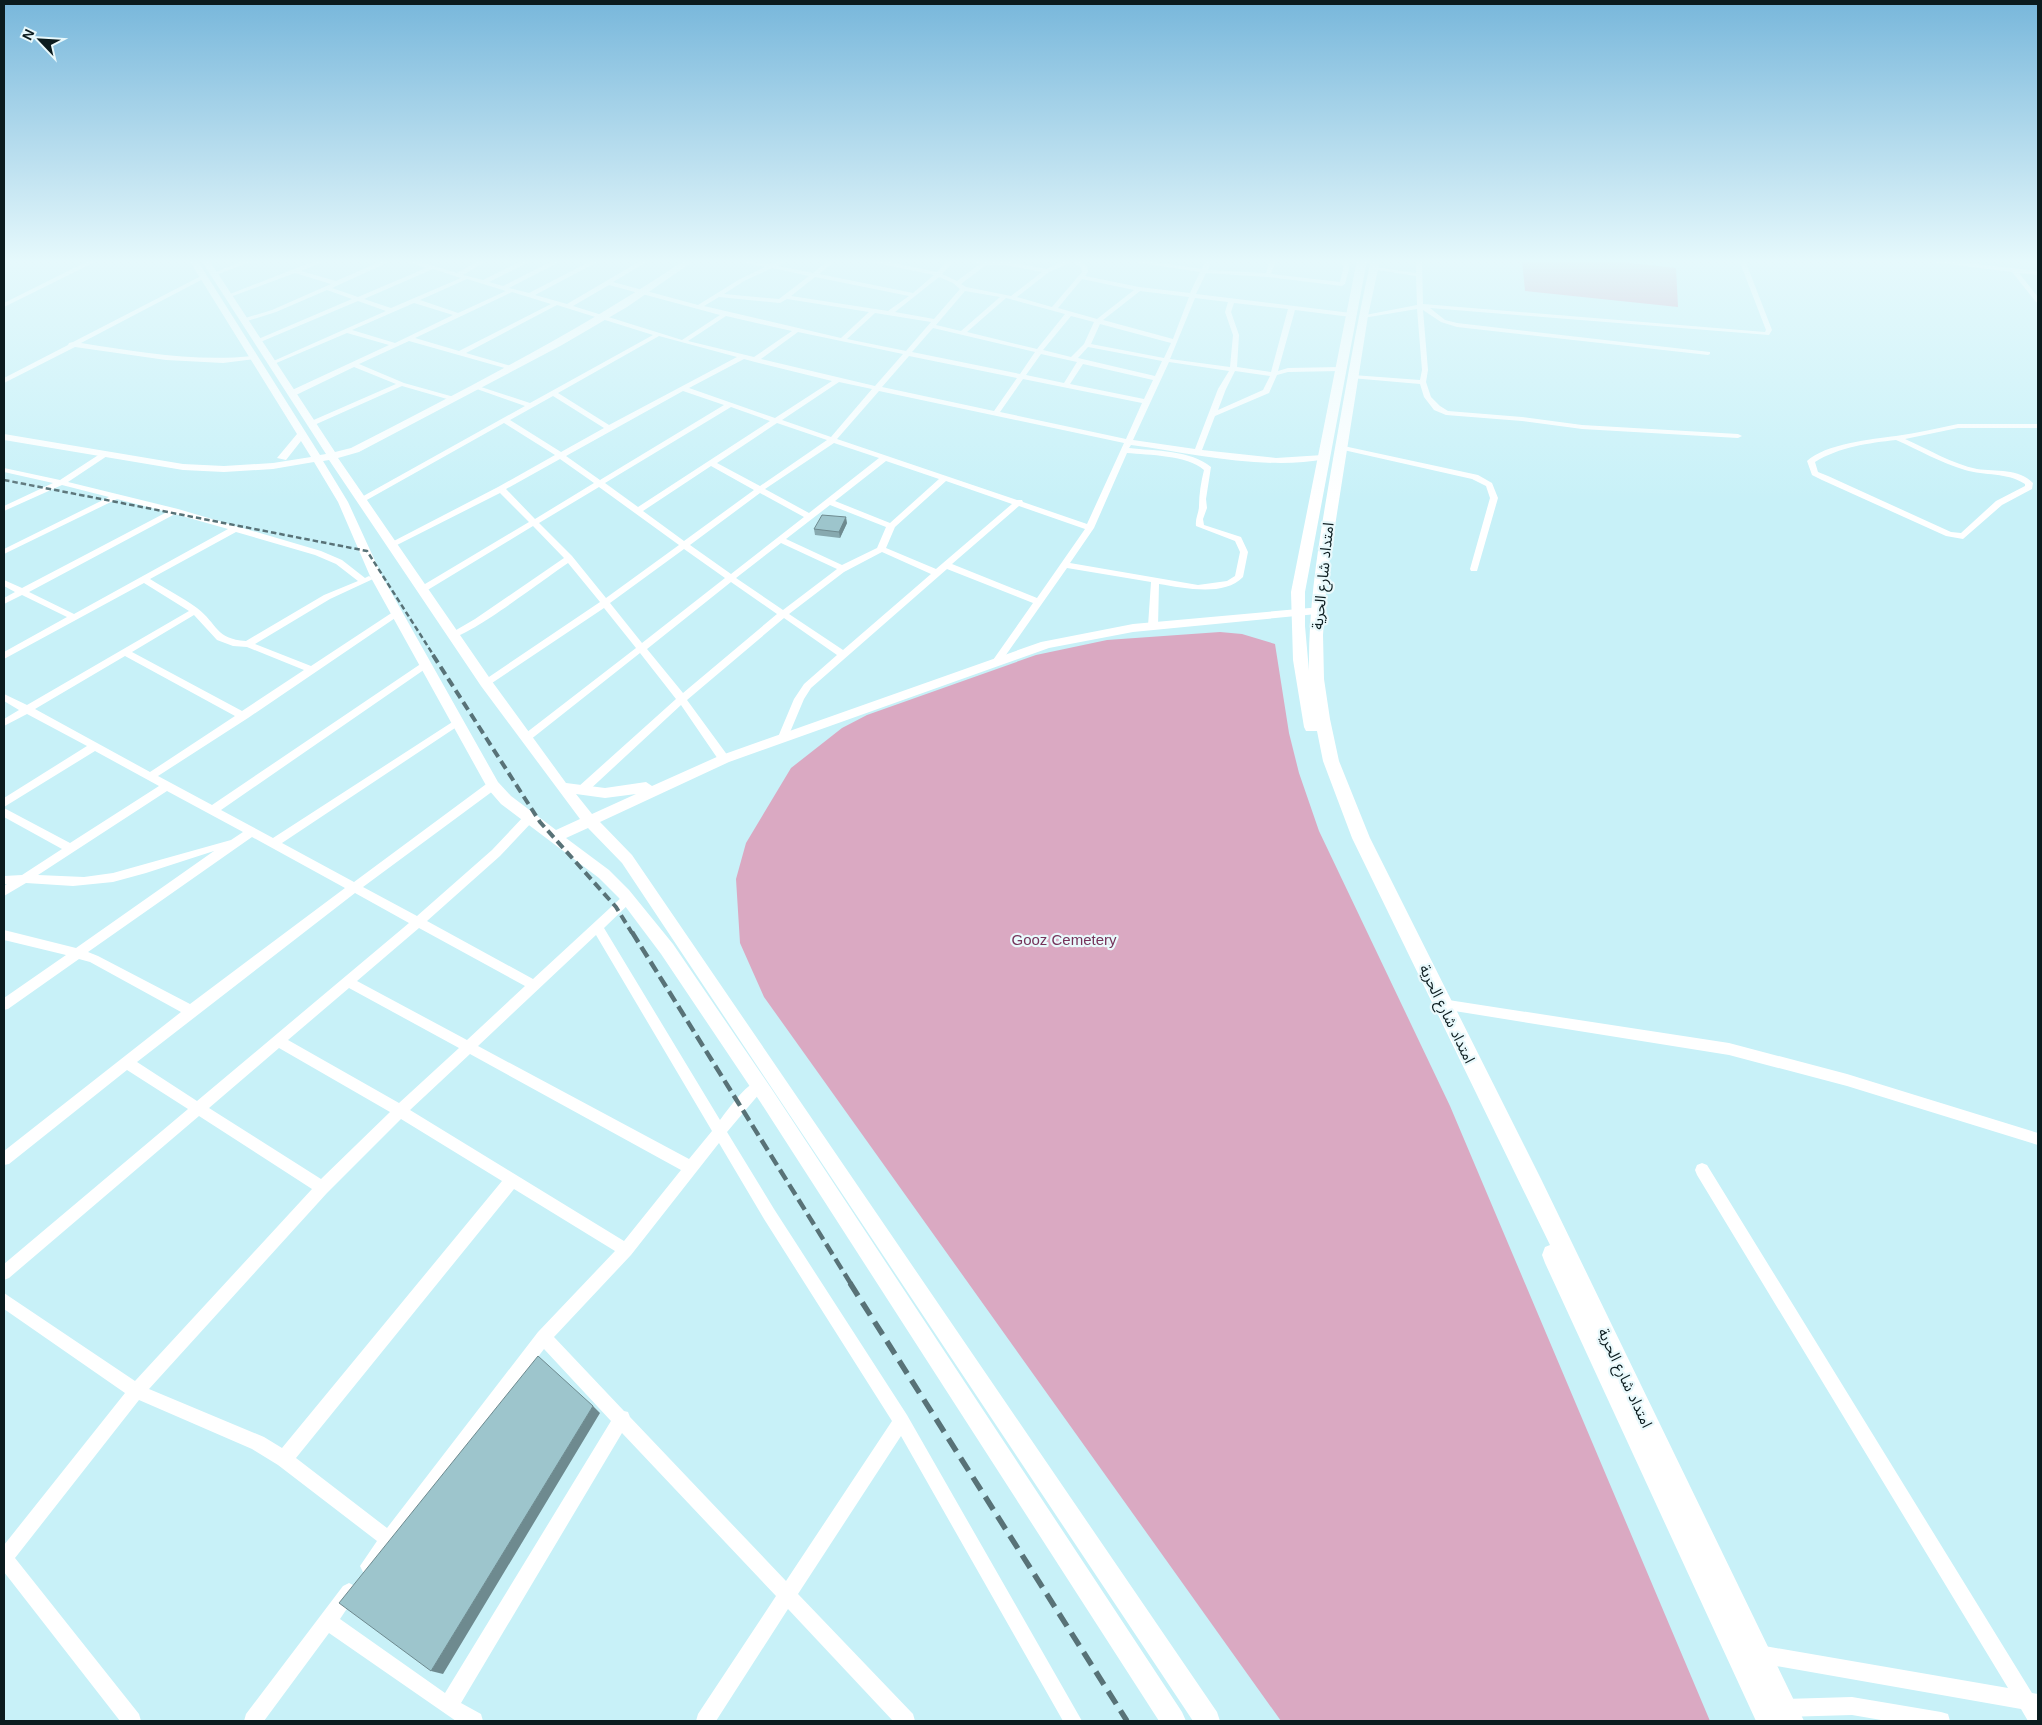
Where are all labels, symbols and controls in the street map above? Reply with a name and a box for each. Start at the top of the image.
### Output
north arrow [15,15,65,65]
text: N [19,27,38,42]
street label: امتداد شارع الحرية [1308,522,1341,631]
park label: Gooz Cemetery [1011,931,1117,948]
street label: امتداد شارع الحرية [1413,962,1479,1068]
street label: امتداد شارع الحرية [1591,1325,1656,1432]

